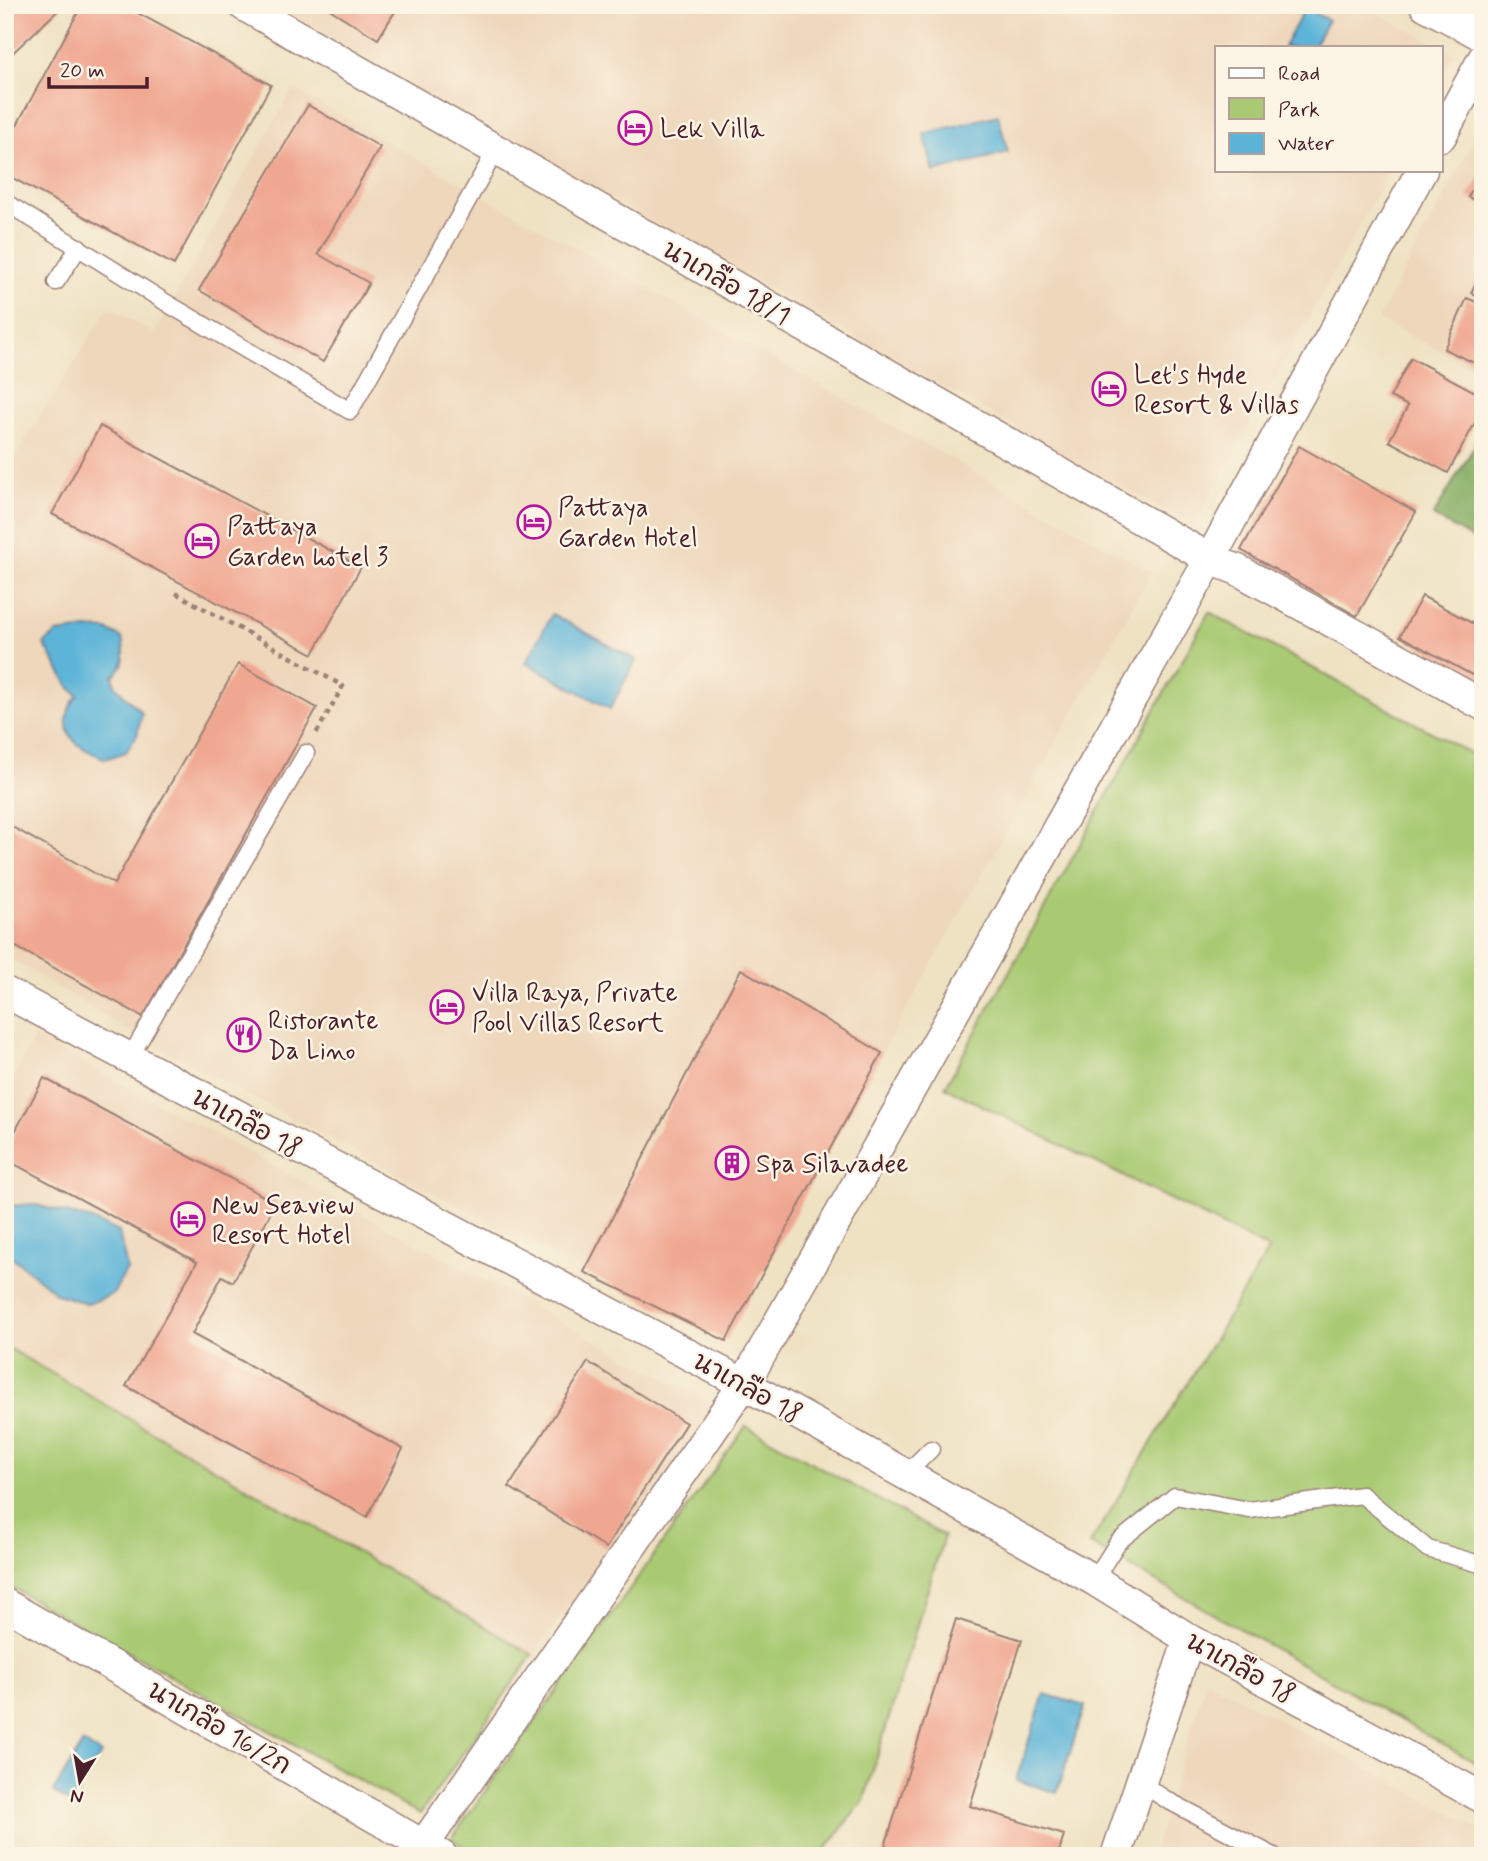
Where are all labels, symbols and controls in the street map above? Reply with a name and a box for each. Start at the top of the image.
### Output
scale bar [49,46,147,90]
legend [1215,46,1442,172]
text: 20 m [60,57,105,85]
text: Road [1278,60,1320,88]
text: Park [1278,96,1320,124]
hotel icon: Lek Villa [616,109,654,147]
place label: Lek Villa [660,113,765,147]
text: Water [1278,130,1334,158]
street label: นาเกลือ 18/1 [656,233,796,334]
place label: Let's Hyde Resort & Villas [1134,359,1299,423]
hotel icon: Let's Hyde Resort & Villas [1090,370,1128,408]
place label: Pattaya Garden Hotel [558,492,698,556]
hotel icon: Pattaya Garden Hotel [515,503,553,541]
place label: Pattaya Garden hotel 3 [227,511,388,575]
hotel icon: Pattaya Garden hotel 3 [183,522,221,560]
place label: Villa Raya, Private Pool Villas Resort [472,977,678,1041]
hotel icon: Villa Raya, Private Pool Villas Resort [428,988,466,1026]
place label: Ristorante Da Lino [268,1005,378,1069]
restaurant icon: Ristorante Da Lino [225,1016,263,1054]
street label: นาเกลือ 18 [186,1080,307,1167]
building icon: Spa Silavadee [713,1144,751,1182]
place label: Spa Silavadee [756,1148,908,1182]
place label: New Seaview Resort Hotel [212,1189,354,1253]
hotel icon: New Seaview Resort Hotel [169,1200,207,1238]
street label: นาเกลือ 18 [687,1344,808,1432]
street label: นาเกลือ 18 [1180,1624,1301,1712]
street label: นาเกลือ 16/2ก [141,1673,297,1783]
north arrow [46,1745,116,1815]
text: N [68,1783,86,1810]

